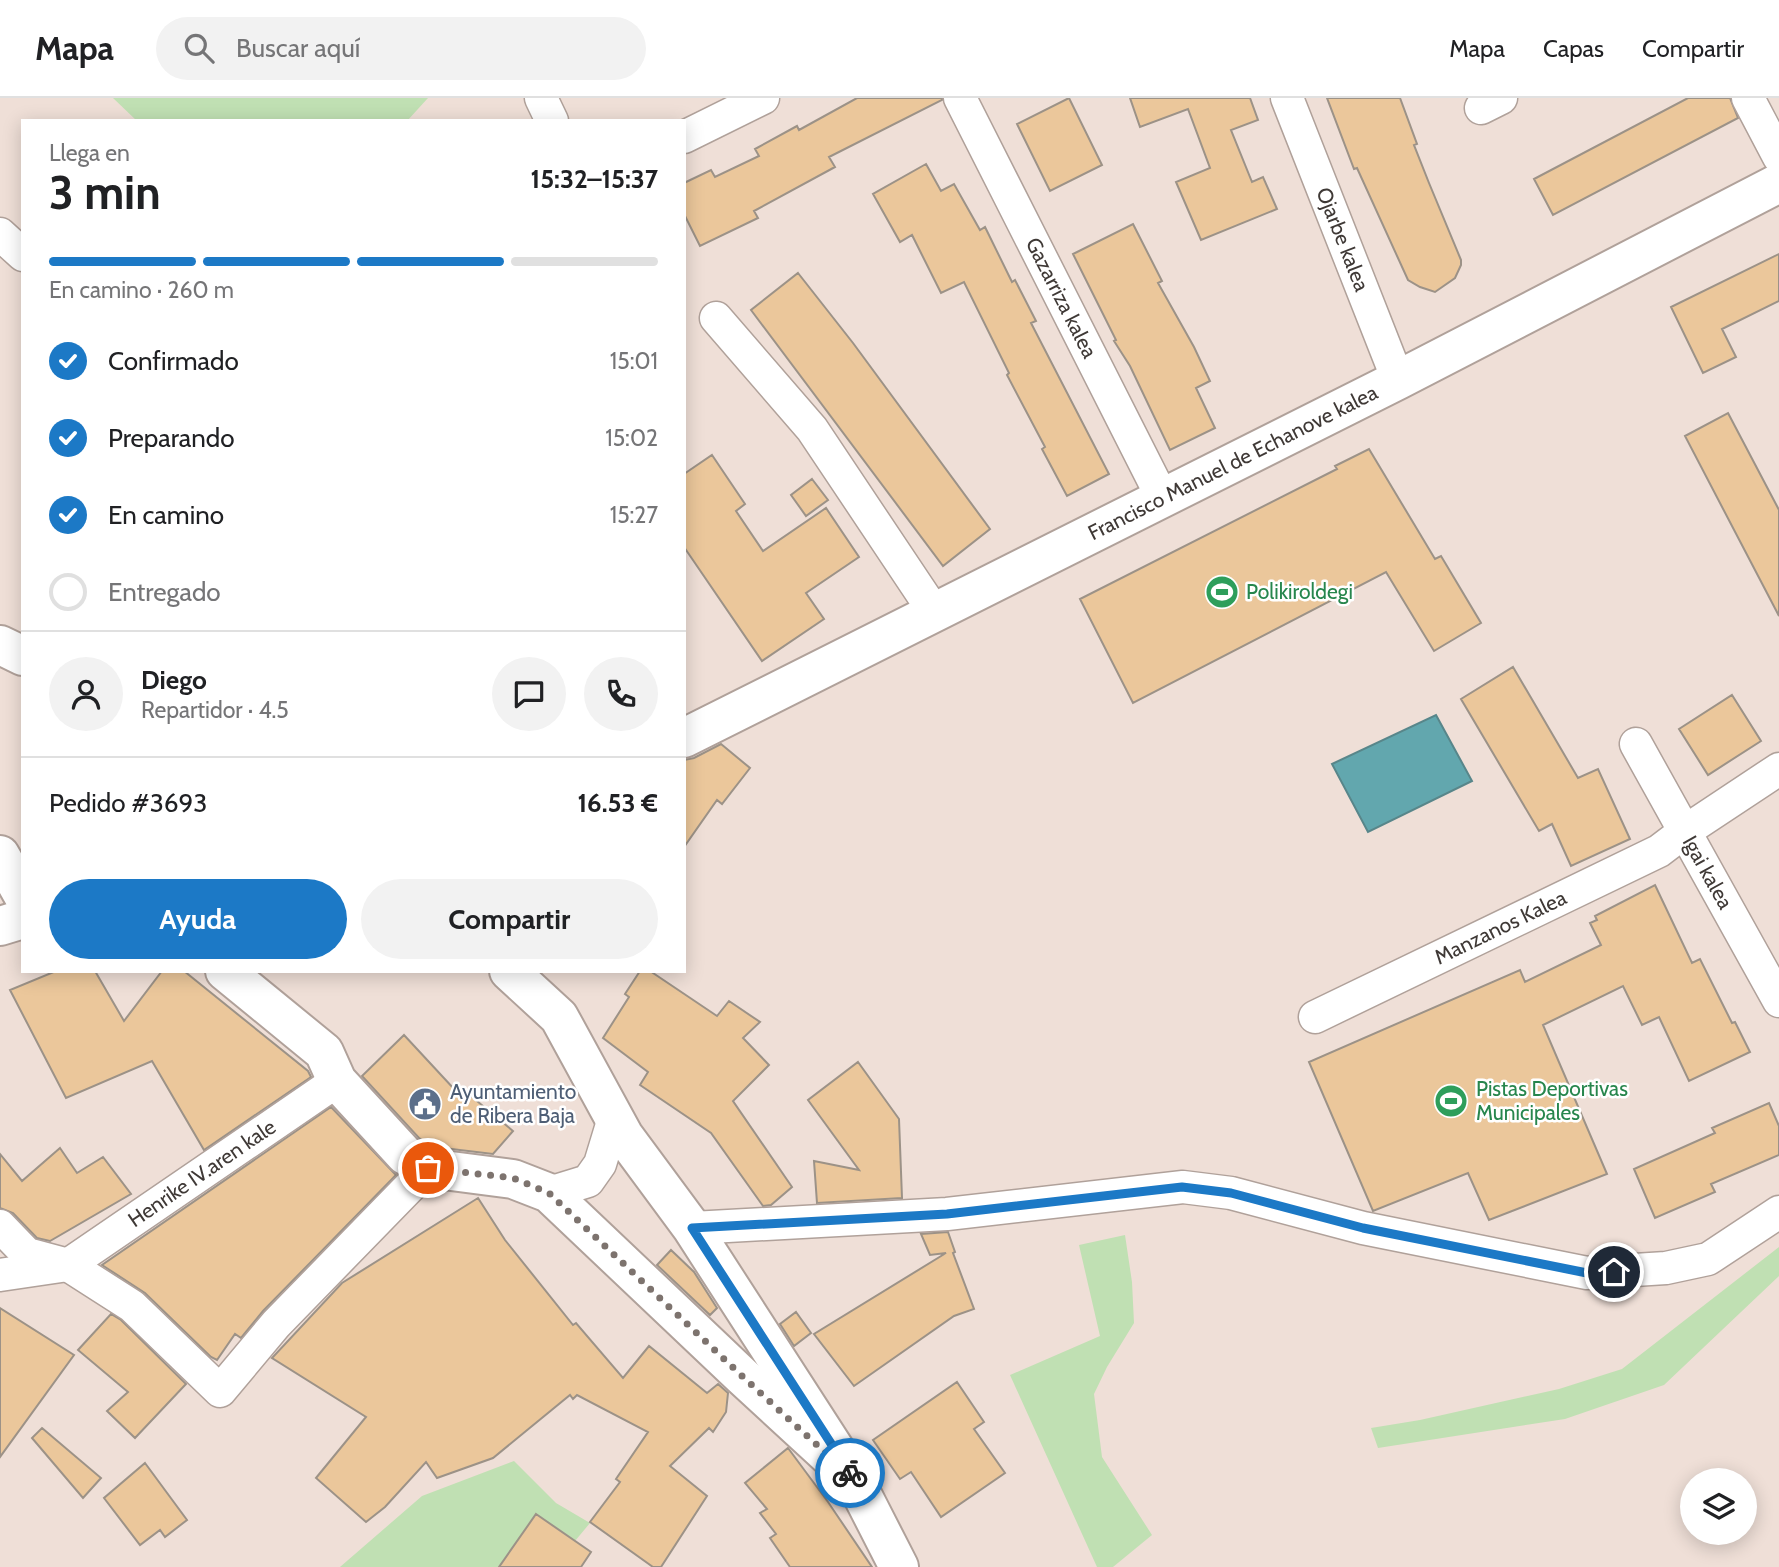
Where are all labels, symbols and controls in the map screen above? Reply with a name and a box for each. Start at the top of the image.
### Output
search box [156,17,646,80]
text: Mapa [35,28,114,68]
icon: search [180,29,218,67]
text: Buscar aquí [236,32,360,64]
text: Mapa [1449,34,1505,63]
text: Capas [1543,34,1604,63]
text: Compartir [1642,34,1744,63]
text: Llega en [49,139,130,167]
text: 15:32–15:37 [531,163,658,195]
text: 3 min [49,165,161,221]
street label: Ojarbe kalea [1311,184,1375,295]
street label: Gazarriza kalea [1021,233,1103,362]
text: En camino · 260 m [49,276,234,304]
icon: check [49,342,87,380]
text: Confirmado [108,345,239,377]
text: 15:01 [610,347,658,375]
street label: Francisco Manuel de Echanove kalea [1084,379,1381,545]
icon: check [49,419,87,457]
text: Preparando [108,422,235,454]
text: 15:02 [605,424,658,452]
icon: check [49,496,87,534]
text: En camino [108,499,224,531]
text: 15:27 [610,501,658,529]
sports icon: Polikiroldegi [1203,573,1241,611]
text: Entregado [108,576,221,608]
place label: Polikiroldegi [1246,579,1353,604]
button: person [49,657,123,731]
button: chat [492,657,566,731]
button: phone [584,657,658,731]
text: Diego [141,664,207,696]
text: Repartidor · 4.5 [141,696,289,724]
text: Pedido #3693 [49,787,207,819]
text: 16.53 € [578,787,658,819]
street label: Igai kalea [1678,831,1738,913]
button: Ayuda [49,879,347,959]
button: Compartir [361,879,658,959]
street label: Manzanos Kalea [1430,885,1570,969]
place label: Pistas Deportivas Municipales [1476,1076,1628,1125]
place label: Ayuntamiento de Ribera Baja [450,1079,576,1129]
sports icon: Pistas Deportivas Municipales [1432,1082,1470,1120]
public building icon: Ayuntamiento de Ribera Baja [406,1085,444,1123]
street label: Henrike IV.aren kale [123,1114,280,1232]
pin [398,1138,458,1198]
icon: bag [409,1149,447,1187]
pin [1584,1242,1644,1302]
icon: home [1595,1253,1633,1291]
courier [815,1438,885,1508]
icon: bike [831,1454,869,1492]
map controls [1680,1468,1757,1545]
button: layers [1680,1468,1757,1545]

